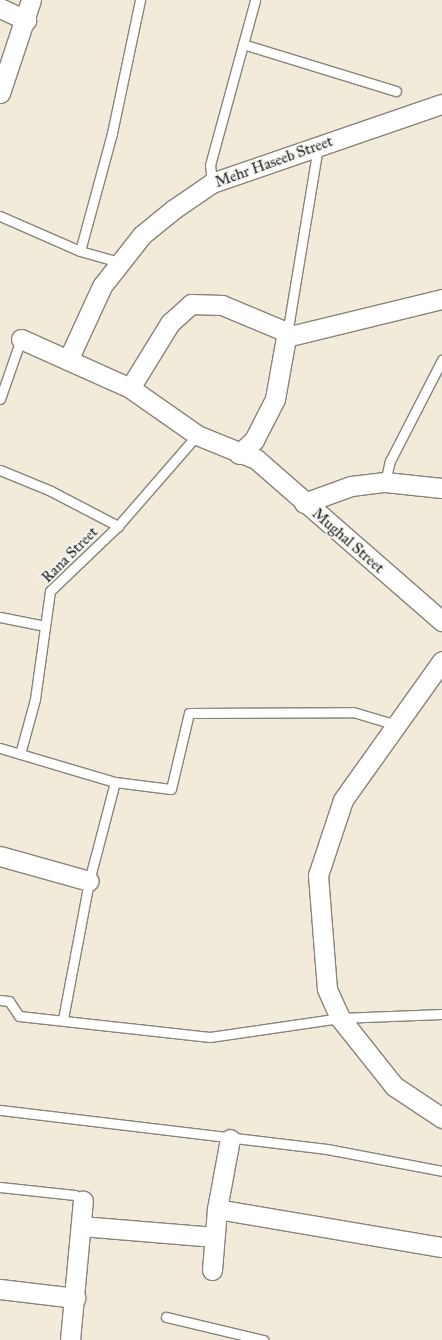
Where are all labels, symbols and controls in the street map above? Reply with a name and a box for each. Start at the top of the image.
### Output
street label: Mehr Haseeb Street [213,132,335,192]
street label: Mughal Street [308,505,388,577]
street label: Rana Street [38,523,102,587]

